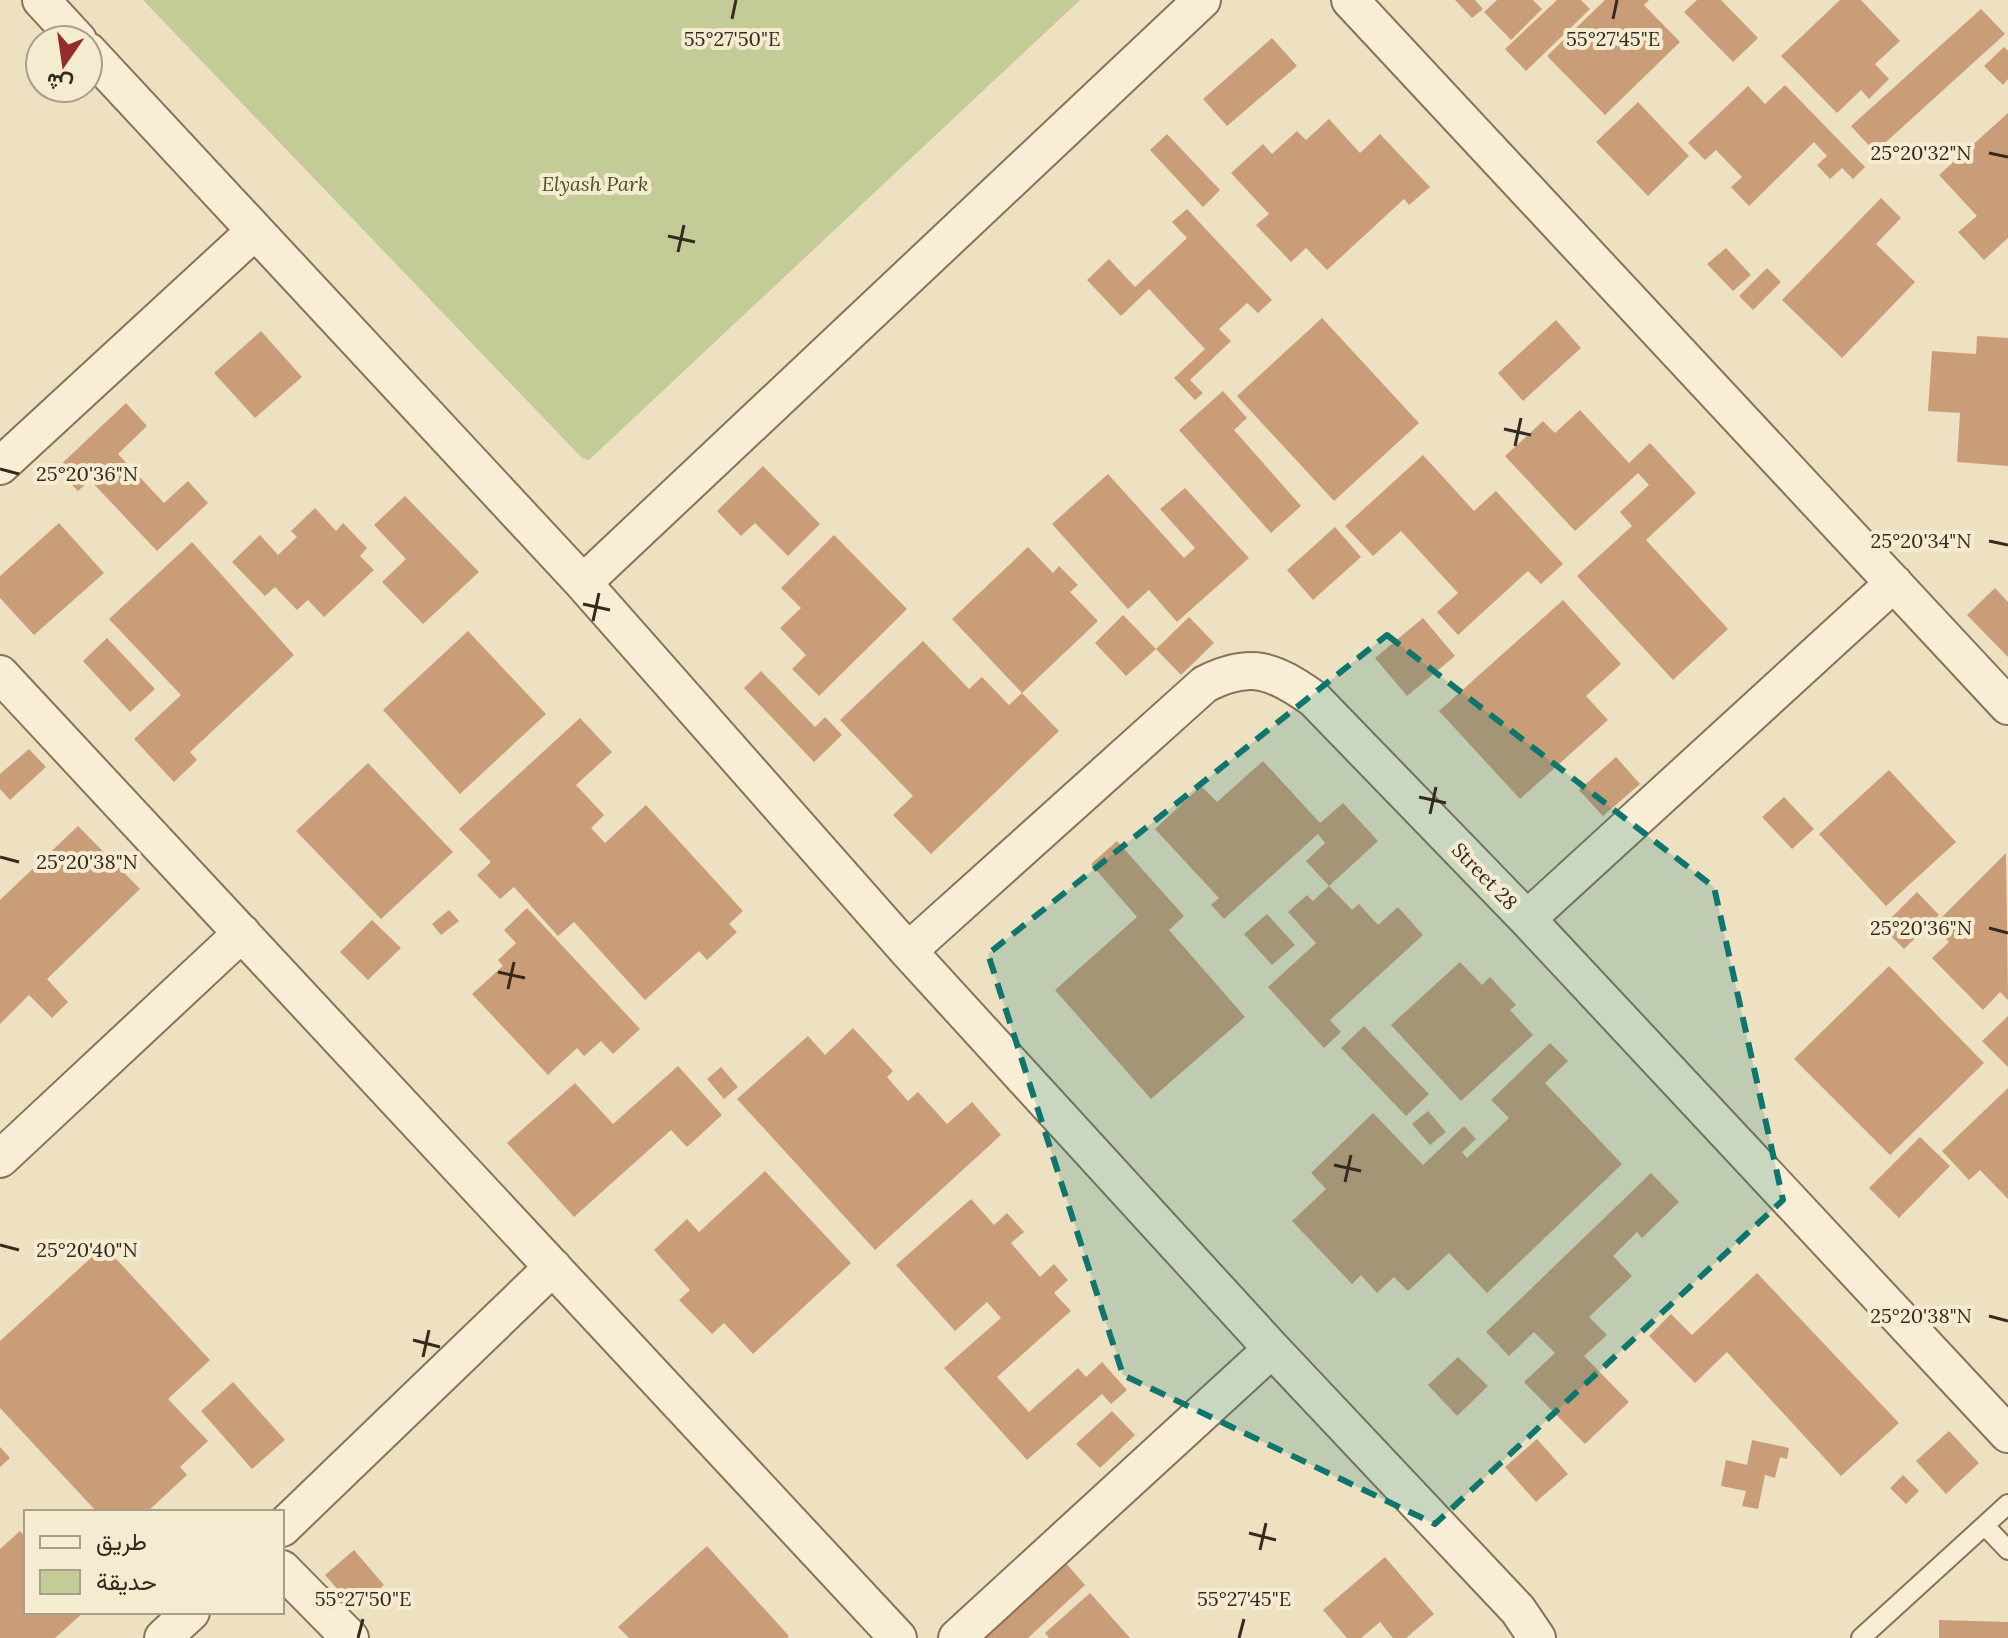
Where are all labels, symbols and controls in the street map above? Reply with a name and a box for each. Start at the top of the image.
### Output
north arrow [24,24,104,104]
text: 55°27'50"E [684,26,780,51]
text: 55°27'45"E [1566,26,1660,51]
text: ش [43,67,76,100]
text: 25°20'32"N [1870,140,1972,165]
park label: Elyash Park [542,171,648,196]
text: 25°20'36"N [36,461,138,486]
text: 25°20'34"N [1871,528,1971,553]
street label: Street 28 [1447,837,1523,915]
text: 25°20'38"N [36,849,138,874]
text: 25°20'36"N [1870,915,1972,940]
text: 25°20'40"N [36,1237,138,1262]
text: 25°20'38"N [1870,1303,1972,1328]
legend [24,1510,284,1614]
text: طريق [96,1526,147,1557]
text: حديقة [96,1566,157,1597]
text: 55°27'50"E [315,1586,411,1611]
text: 55°27'45"E [1197,1586,1291,1611]

